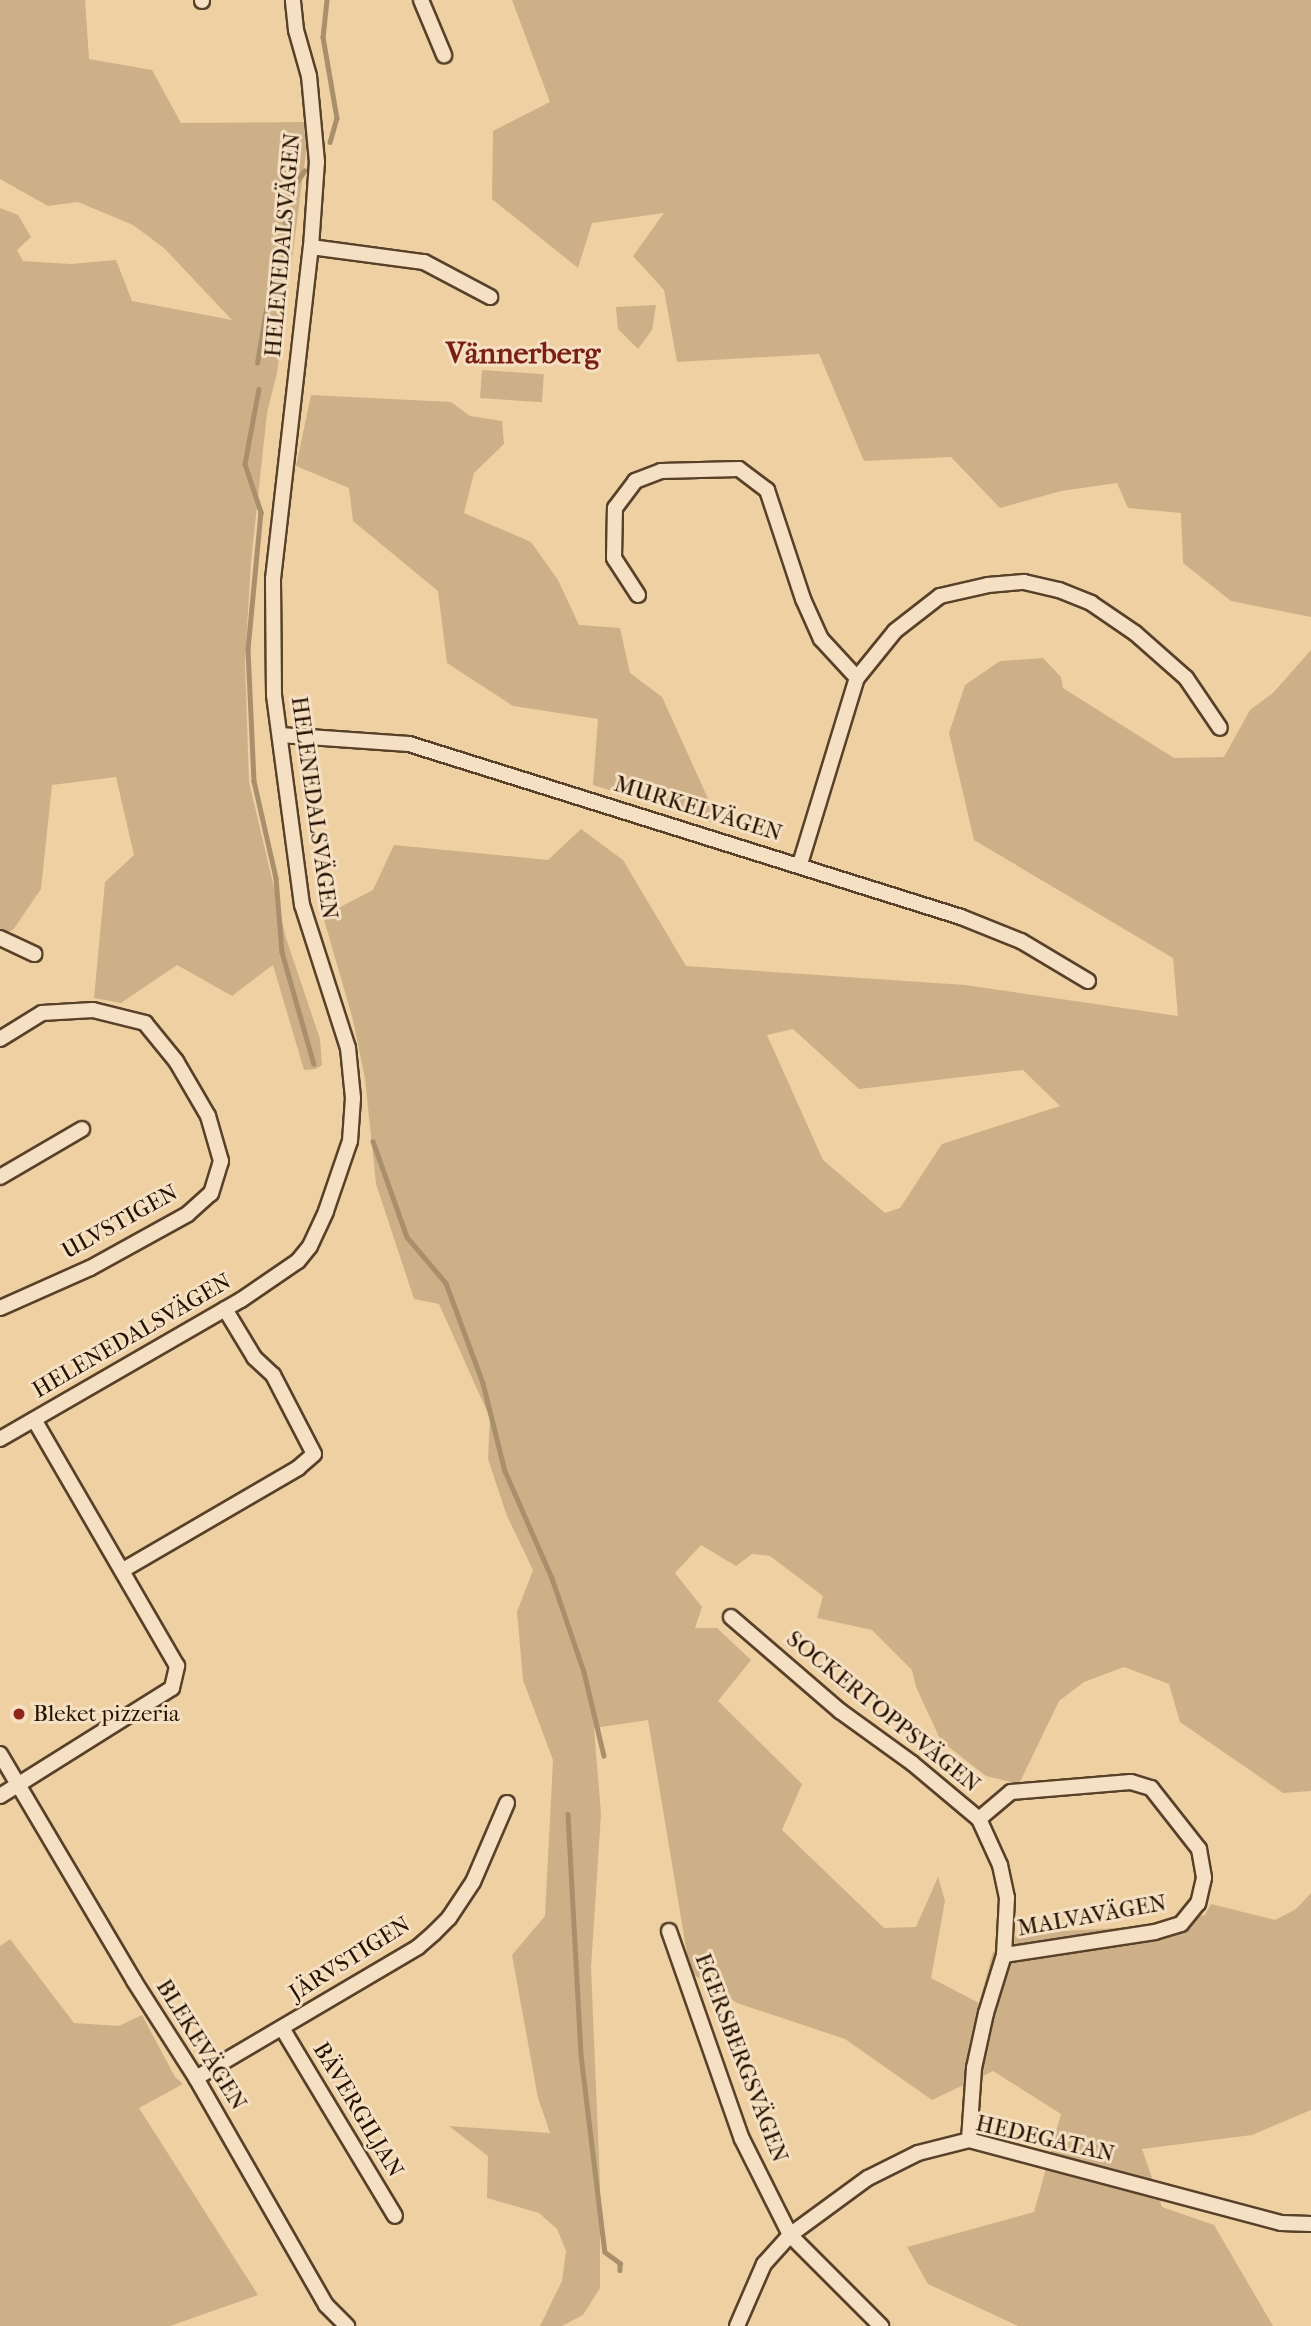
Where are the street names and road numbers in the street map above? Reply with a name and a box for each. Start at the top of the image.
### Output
street label: HELENEDALSVÄGEN [259,132,307,358]
street label: HELENEDALSVÄGEN [285,695,343,921]
street label: MURKELVÄGEN [611,770,785,848]
street label: ULVSTIGEN [57,1179,183,1265]
street label: HELENEDALSVÄGEN [28,1268,236,1404]
street label: SOCKERTOPPSVÄGEN [781,1625,985,1799]
street label: MALVAVÄGEN [1015,1889,1169,1943]
street label: JÄRVSTIGEN [284,1911,416,2007]
street label: EGERSBERGSVÄGEN [688,1950,794,2166]
street label: BLEKEVÄGEN [150,1974,252,2116]
street label: BÄVERGILJAN [307,2037,409,2183]
street label: HEDEGATAN [973,2110,1117,2168]

